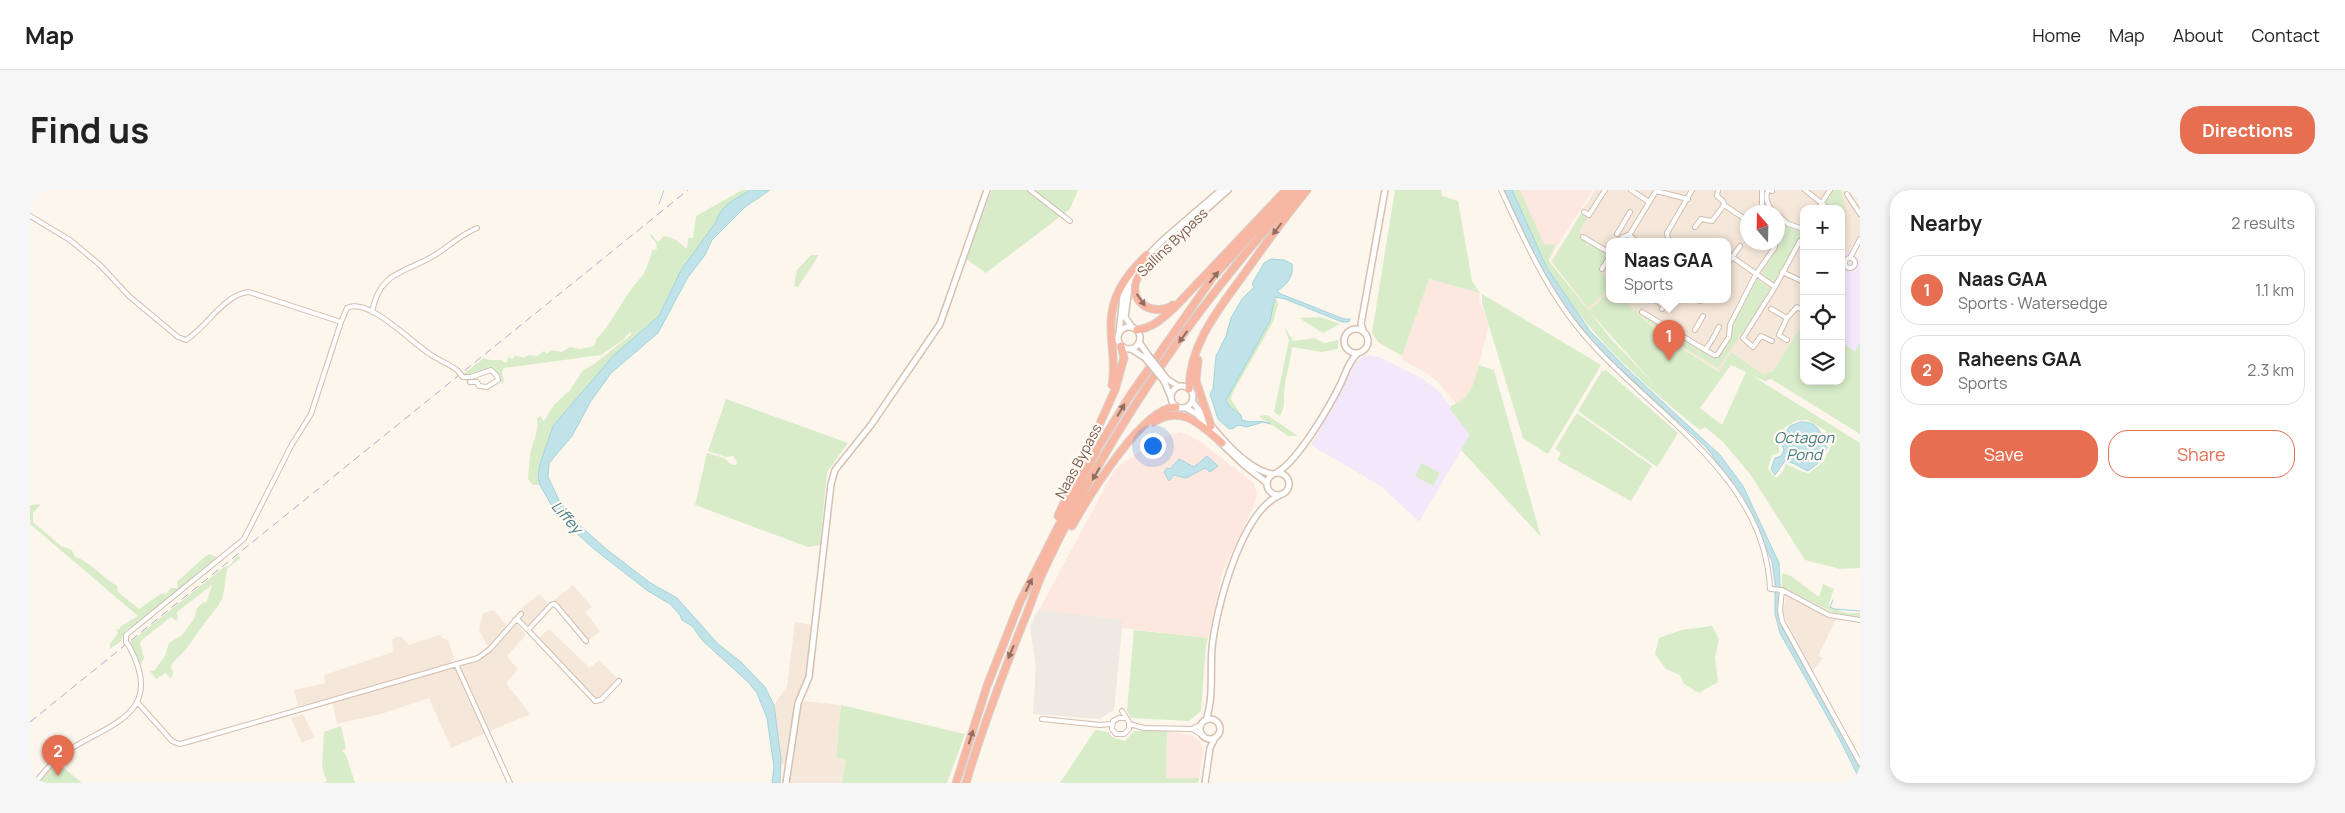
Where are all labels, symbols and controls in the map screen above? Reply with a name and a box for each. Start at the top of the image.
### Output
text: Map [25,18,74,51]
text: Home [2032,23,2081,47]
text: Map [2109,23,2145,47]
text: About [2173,23,2223,47]
text: Contact [2251,23,2320,47]
text: Find us [30,106,149,154]
button: Directions [2180,106,2315,154]
street label: Sallins Bypass [1133,203,1211,281]
north arrow [1740,205,1785,250]
map controls [1800,205,1845,385]
button: + [1800,205,1845,250]
text: Nearby [1910,209,1982,237]
text: 2 results [2231,212,2295,234]
one-way arrow [1272,222,1282,236]
popup [1606,238,1731,303]
text: Naas GAA [1624,247,1713,273]
button: − [1800,250,1845,295]
text: Naas GAA [1958,266,2047,292]
one-way arrow [1208,271,1219,284]
text: Sports [1624,273,1673,295]
text: 1 [1923,279,1931,301]
text: 1.1 km [2255,279,2294,301]
text: Sports · Watersedge [1958,292,2107,314]
one-way arrow [1136,293,1145,307]
button: locate [1800,295,1845,340]
pin: 1 [1653,320,1685,361]
one-way arrow [1178,330,1188,344]
button: layers [1800,340,1845,385]
text: Raheens GAA [1958,346,2082,372]
text: 2 [1922,359,1932,381]
text: 2.3 km [2247,359,2294,381]
text: Sports [1958,372,2007,394]
one-way arrow [1116,404,1125,417]
street label: Naas Bypass [1050,420,1106,502]
water label: Octagon Pond [1774,427,1835,465]
button: Save [1910,430,2098,478]
button: Share [2108,430,2295,478]
your location [1140,433,1166,459]
one-way arrow [1091,467,1100,480]
water label: Liffey [547,496,589,539]
one-way arrow [1025,578,1033,592]
one-way arrow [1007,645,1015,659]
one-way arrow [968,729,975,744]
pin: 2 [42,735,74,776]

